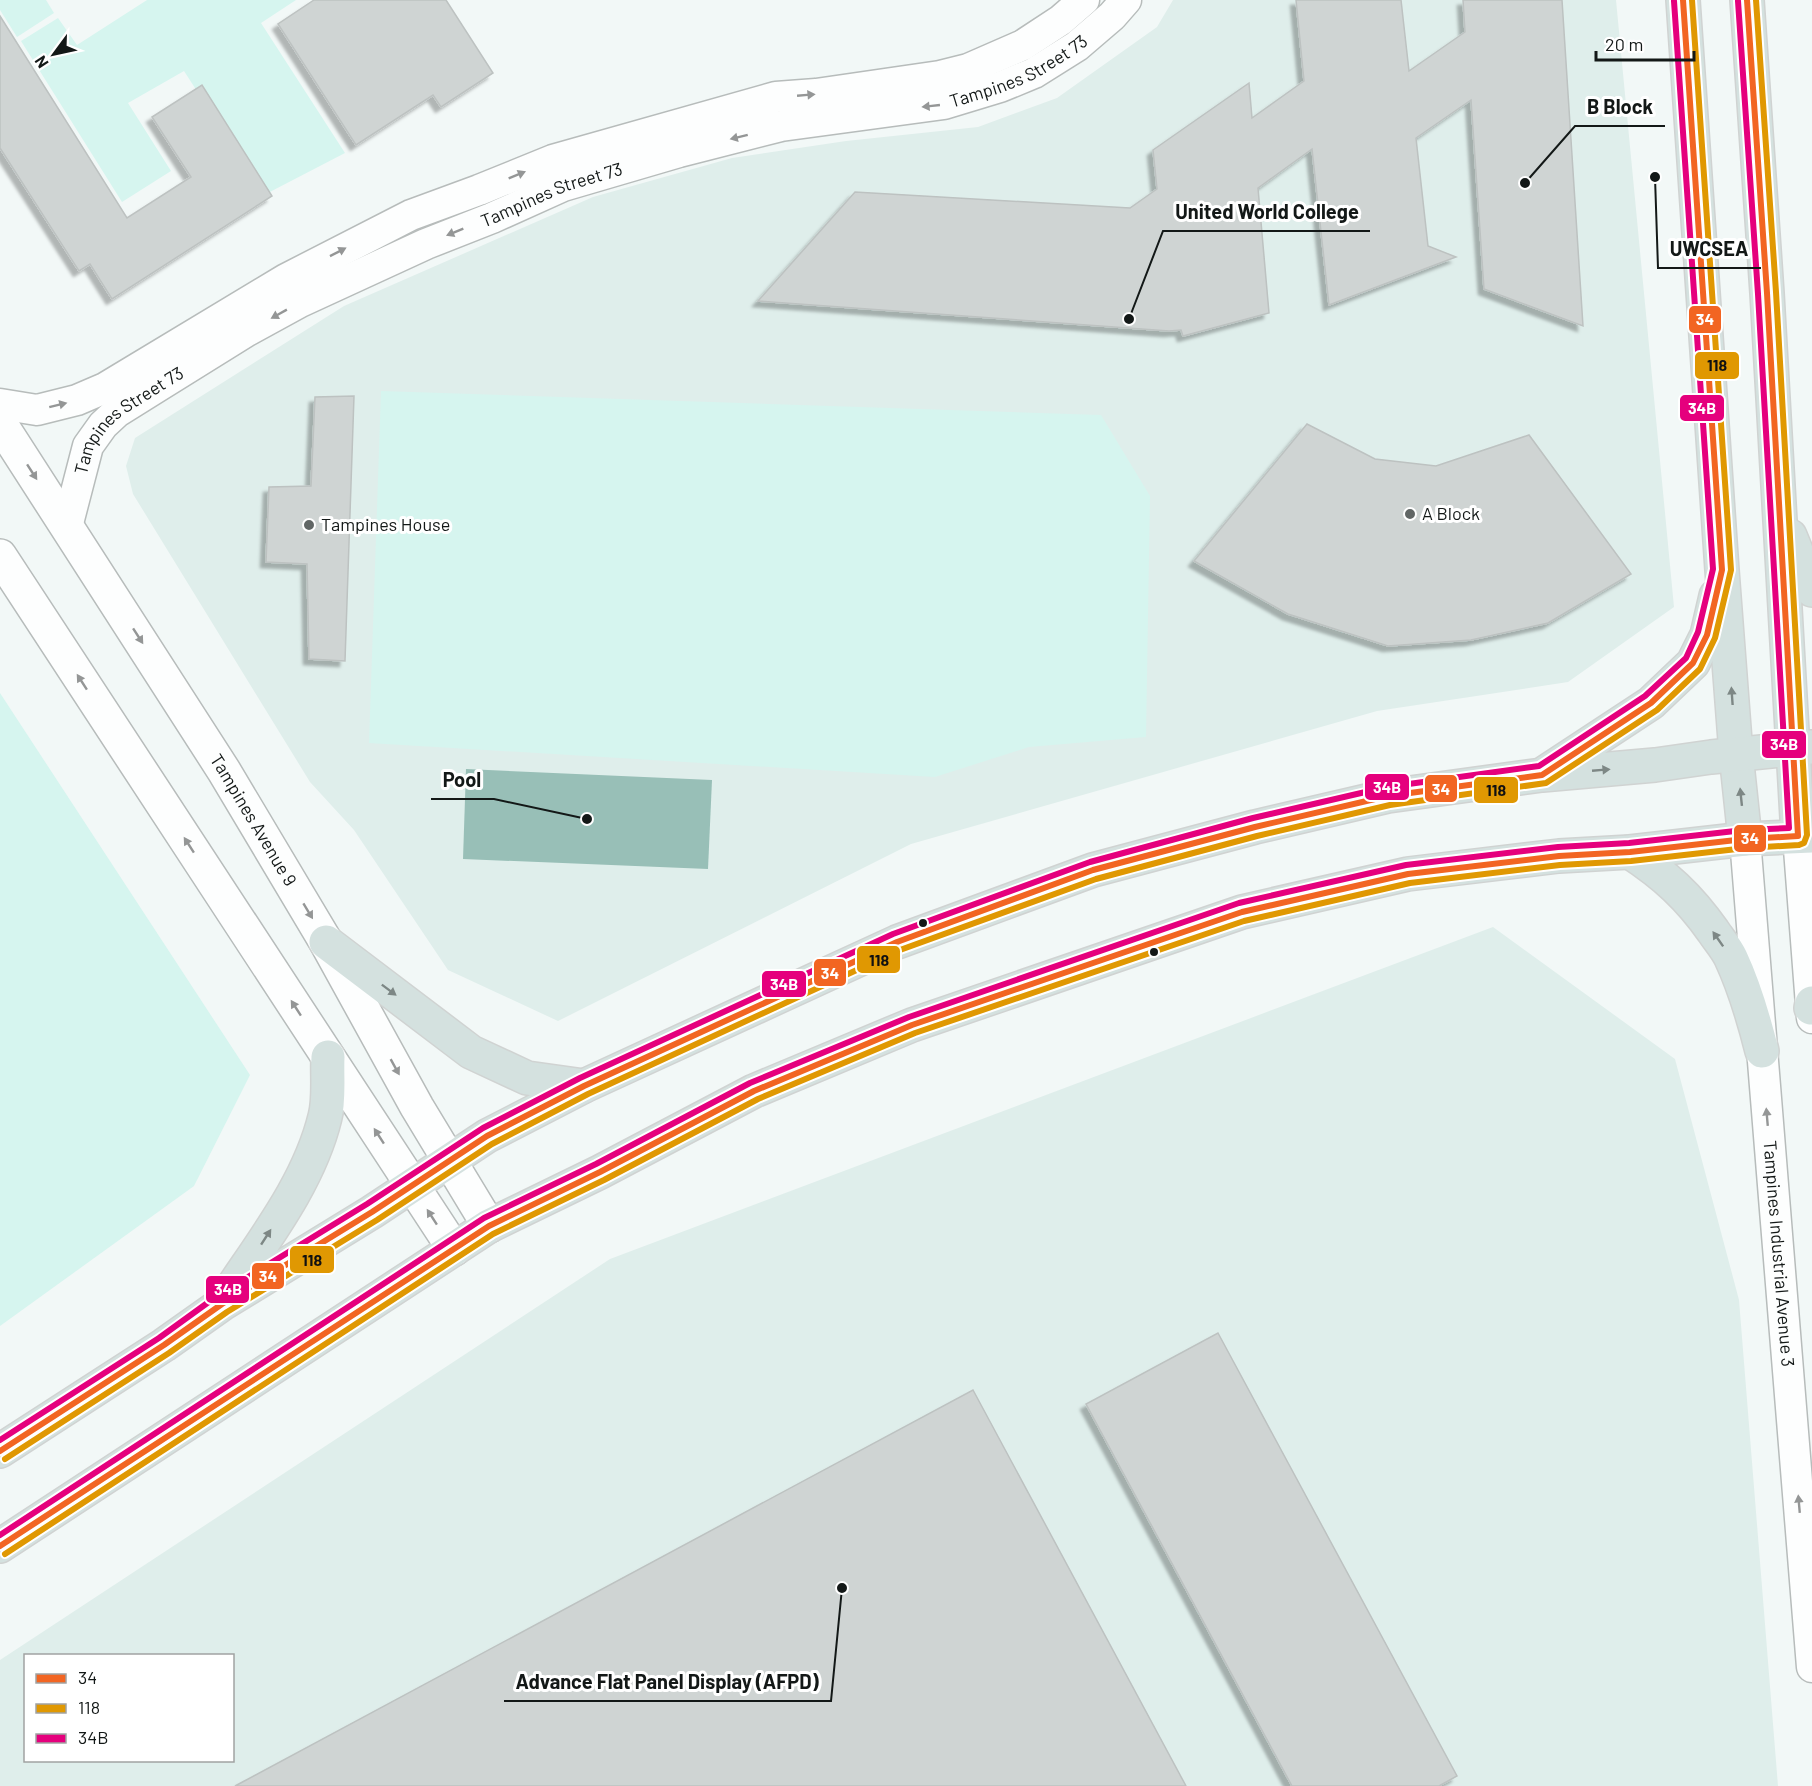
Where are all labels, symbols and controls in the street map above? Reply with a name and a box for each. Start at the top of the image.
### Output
north arrow [24,24,84,84]
scale bar [1596,24,1694,62]
street label: Tampines Street 73 [947,30,1092,112]
text: 20 m [1605,33,1643,55]
text: N [30,53,52,72]
callout: B Block [1575,88,1665,126]
one-way arrow [796,90,815,100]
text: B Block [1587,94,1653,118]
one-way arrow [922,101,941,111]
one-way arrow [730,132,748,142]
street label: Tampines Street 73 [477,157,625,231]
one-way arrow [508,170,526,179]
callout: United World College [1163,193,1370,231]
text: United World College [1175,199,1359,223]
one-way arrow [446,227,464,237]
callout: UWCSEA [1658,230,1761,268]
text: UWCSEA [1670,236,1748,260]
one-way arrow [330,247,347,257]
line badge: 34 [1688,305,1722,334]
one-way arrow [270,309,287,319]
text: 34 [1696,309,1714,328]
line badge: 118 [1694,351,1740,380]
text: 118 [1707,355,1727,374]
street label: Tampines Street 73 [69,361,187,477]
line badge: 34B [1679,394,1725,422]
text: 34B [1688,398,1716,417]
one-way arrow [48,399,67,409]
one-way arrow [26,464,38,480]
place label: A Block [1422,502,1480,524]
marker: A Block [1403,507,1417,521]
place label: Tampines House [321,513,450,535]
marker: Tampines House [302,518,316,532]
one-way arrow [132,628,143,644]
one-way arrow [77,673,88,690]
one-way arrow [1727,686,1737,705]
line badge: 34B [1761,730,1807,759]
text: 34B [1770,734,1798,753]
street label: Tampines Avenue 9 [206,749,302,890]
callout: Pool [431,761,494,799]
one-way arrow [1591,765,1610,775]
text: Pool [443,767,481,791]
line badge: 34B [1364,773,1410,801]
line badge: 34 [1424,774,1458,803]
line badge: 118 [1473,776,1519,804]
text: 34B [1373,777,1401,796]
text: 34 [1432,779,1450,798]
text: 118 [1486,780,1506,799]
one-way arrow [1736,787,1745,806]
line badge: 34 [1733,824,1767,853]
text: 34 [1741,828,1759,847]
one-way arrow [184,837,195,853]
one-way arrow [302,903,313,919]
unlabelled marker [917,917,929,929]
one-way arrow [1712,931,1724,947]
line badge: 118 [856,945,901,974]
unlabelled marker [1148,946,1160,958]
text: 118 [869,950,889,969]
line badge: 34 [813,958,847,987]
text: 34 [821,963,839,982]
line badge: 34B [761,970,807,998]
text: 34B [770,974,798,993]
one-way arrow [381,983,397,996]
one-way arrow [290,1000,301,1016]
one-way arrow [390,1058,400,1075]
one-way arrow [1763,1108,1772,1127]
one-way arrow [374,1127,385,1144]
street label: Tampines Industrial Avenue 3 [1759,1139,1800,1368]
one-way arrow [427,1209,438,1225]
one-way arrow [260,1229,271,1245]
line badge: 118 [289,1245,335,1274]
text: 118 [302,1250,322,1269]
line badge: 34 [251,1262,285,1290]
text: 34 [259,1266,277,1285]
line badge: 34B [205,1275,250,1304]
text: 34B [214,1279,242,1298]
one-way arrow [1794,1494,1804,1513]
legend [24,1654,234,1762]
callout: Advance Flat Panel Display (AFPD) [504,1663,831,1701]
text: 34 [78,1666,97,1688]
text: Advance Flat Panel Display (AFPD) [515,1669,819,1693]
text: 118 [78,1696,100,1718]
text: 34B [78,1726,108,1748]

